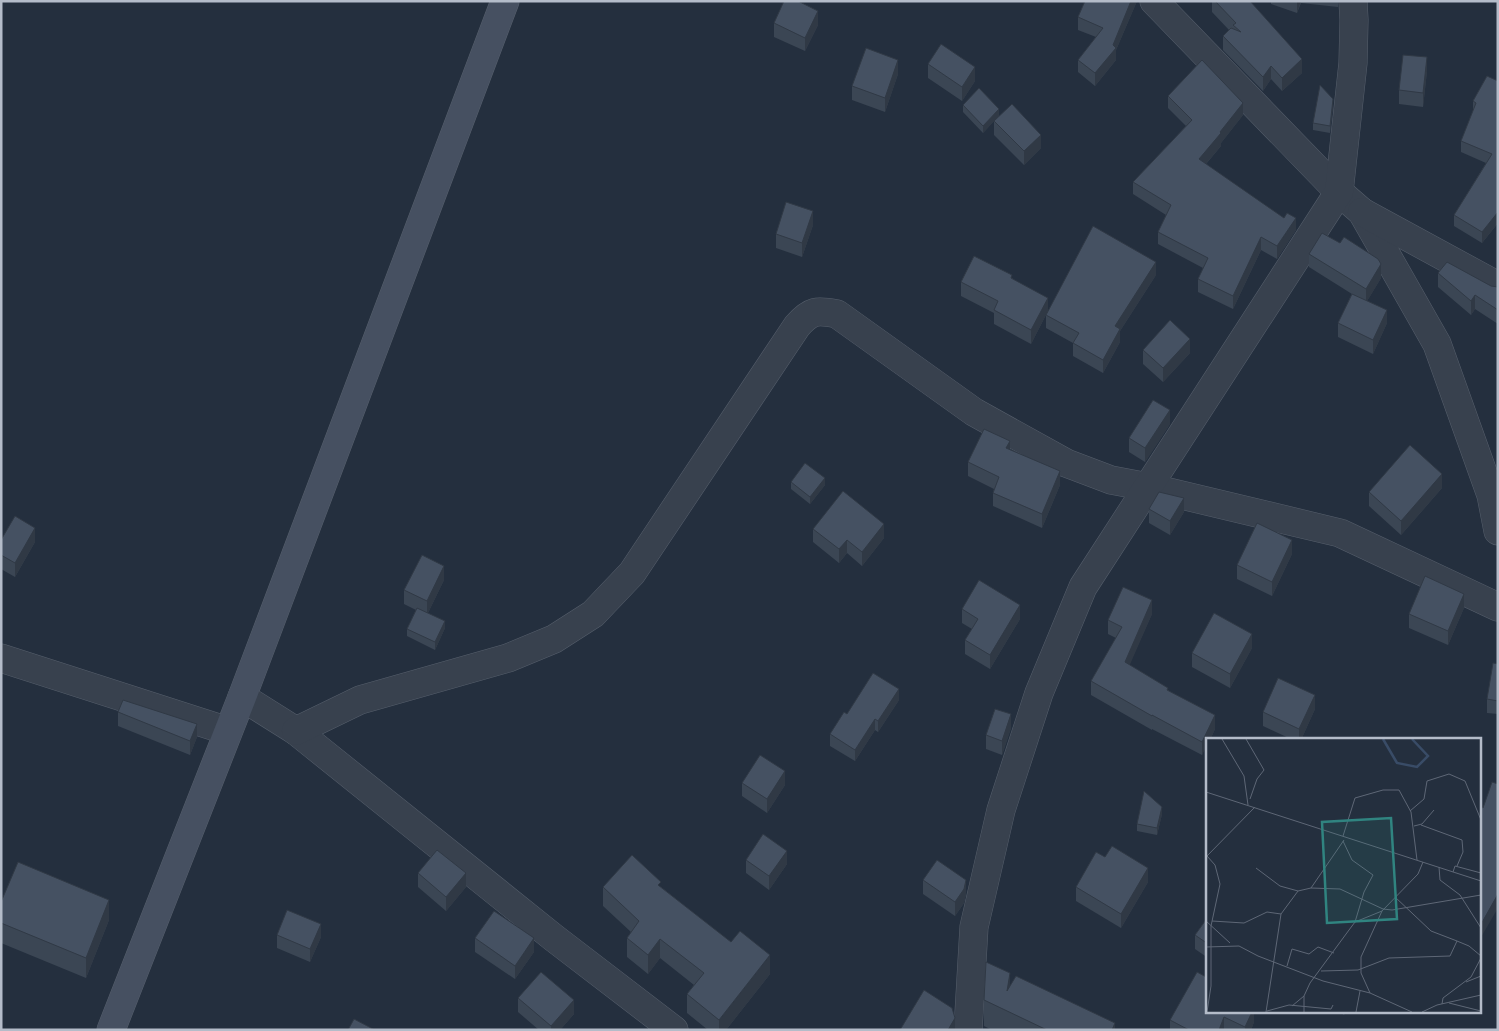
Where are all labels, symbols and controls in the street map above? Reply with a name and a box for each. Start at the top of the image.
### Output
inset map [1206,738,1482,1014]

